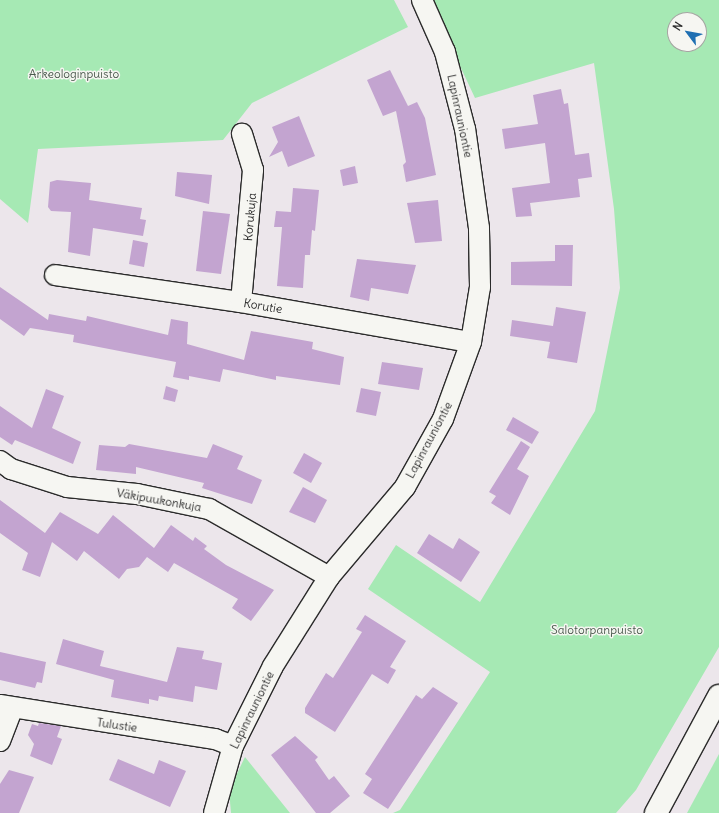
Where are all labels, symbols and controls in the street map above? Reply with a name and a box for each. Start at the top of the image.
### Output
north arrow [667,12,707,52]
text: N [670,19,686,33]
park label: Arkeologinpuisto [29,67,119,81]
street label: Lapinrauniontie [444,73,476,159]
street label: Korukuja [241,192,259,242]
street label: Korutie [242,296,284,316]
street label: Lapinrauniontie [403,399,455,481]
street label: Väkipuukonkuja [115,485,203,515]
park label: Salotorpanpuisto [551,623,643,637]
street label: Lapinrauniontie [227,669,277,751]
street label: Tulustie [96,715,138,735]

